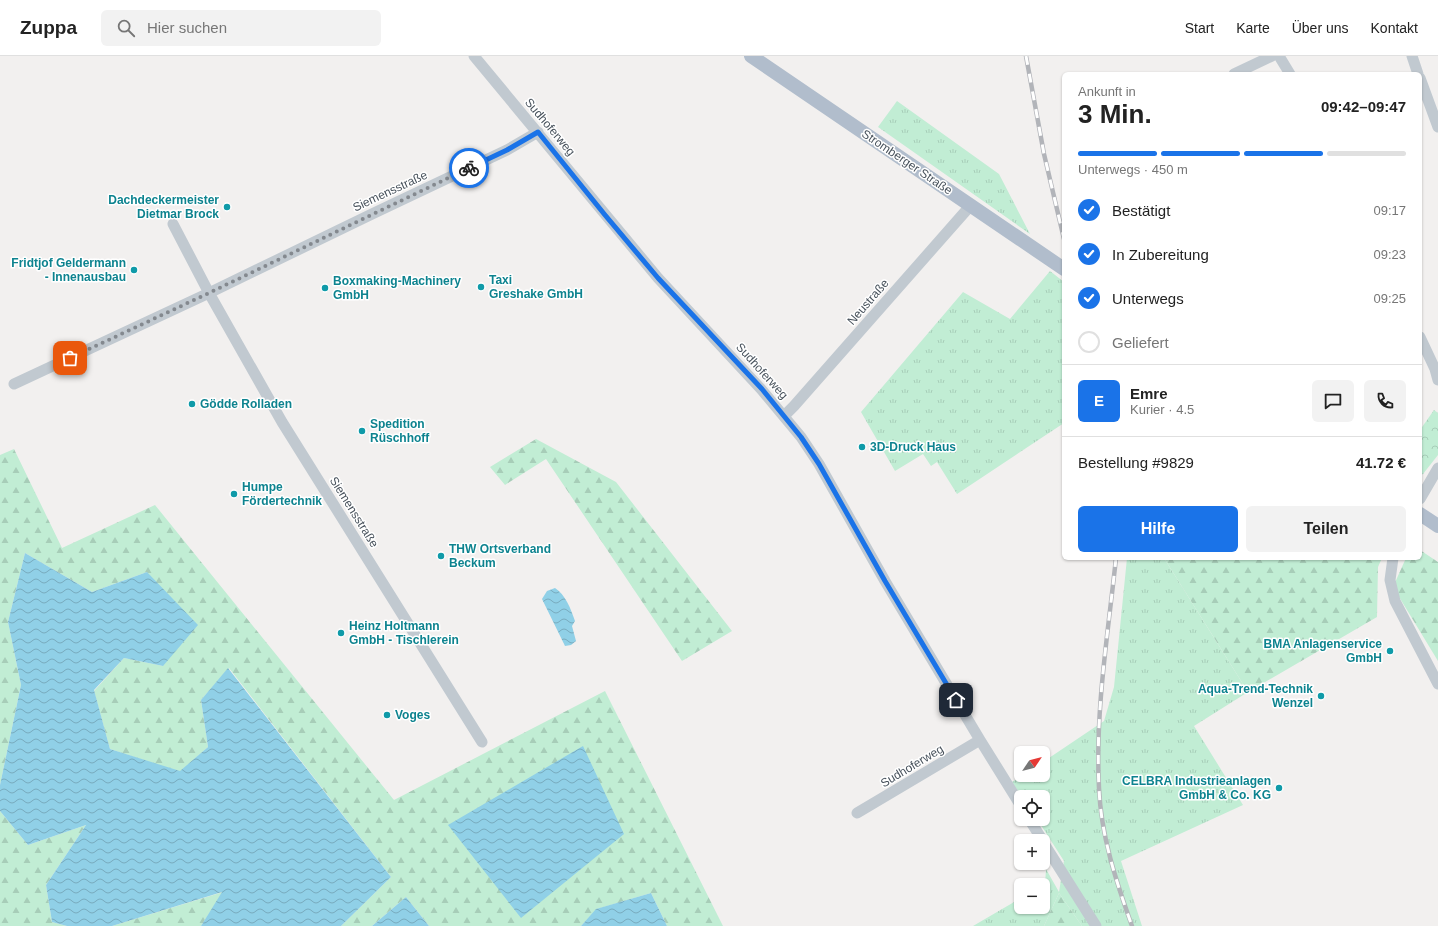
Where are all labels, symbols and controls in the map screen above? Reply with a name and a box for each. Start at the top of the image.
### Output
search box [101,10,381,46]
text: Zuppa [20,17,77,38]
icon: search [115,17,137,39]
text: Hier suchen [147,19,227,36]
text: Start [1185,20,1214,36]
text: Karte [1236,20,1270,36]
text: Über uns [1292,20,1349,36]
text: Kontakt [1371,20,1418,36]
text: Ankunft in [1078,84,1136,99]
street label: Sudhoferweg [522,95,578,159]
text: 09:42–09:47 [1321,98,1406,115]
text: 3 Min. [1078,99,1152,129]
street label: Stromberger Straße [859,127,955,198]
courier [449,148,489,188]
icon: bike [458,157,480,179]
text: Unterwegs · 450 m [1078,162,1188,177]
street label: Siemensstraße [350,167,430,214]
place label: Dachdeckermeister Dietmar Brock [108,193,219,221]
icon: check [1078,199,1100,221]
marker: Dachdeckermeister Dietmar Brock [222,202,232,212]
text: Bestätigt [1112,202,1170,219]
text: 09:17 [1373,203,1406,218]
icon: check [1078,243,1100,265]
text: In Zubereitung [1112,246,1209,263]
text: 09:23 [1373,247,1406,262]
place label: Fridtjof Geldermann - Innenausbau [11,256,126,284]
marker: Fridtjof Geldermann - Innenausbau [129,265,139,275]
place label: Taxi Greshake GmbH [489,273,583,301]
place label: Boxmaking-Machinery GmbH [333,274,461,302]
street label: Neustraße [844,276,892,328]
marker: Taxi Greshake GmbH [476,282,486,292]
marker: Boxmaking-Machinery GmbH [320,283,330,293]
icon: check [1078,287,1100,309]
text: Unterwegs [1112,290,1184,307]
text: 09:25 [1373,291,1406,306]
text: Geliefert [1112,334,1169,351]
street label: Sudhoferweg [733,340,791,402]
pin [53,341,87,375]
icon: bag [59,347,81,369]
button: chat [1312,380,1354,422]
button: phone [1364,380,1406,422]
text: Emre [1130,385,1168,402]
text: E [1094,392,1104,409]
place label: Gödde Rolladen [200,397,292,411]
marker: Gödde Rolladen [187,399,197,409]
text: Kurier · 4.5 [1130,402,1194,417]
place label: Spedition Rüschhoff [370,417,430,445]
marker: Spedition Rüschhoff [357,426,367,436]
place label: 3D-Druck Haus [870,440,956,454]
marker: 3D-Druck Haus [857,442,867,452]
text: Bestellung #9829 [1078,454,1194,471]
text: 41.72 € [1356,454,1406,471]
street label: Siemensstraße [327,474,381,550]
place label: Humpe Fördertechnik [242,480,322,508]
marker: Humpe Fördertechnik [229,489,239,499]
button: Hilfe [1078,506,1238,552]
button: Teilen [1246,506,1406,552]
place label: THW Ortsverband Beckum [449,542,551,570]
marker: THW Ortsverband Beckum [436,551,446,561]
place label: Heinz Holtmann GmbH - Tischlerein [349,619,459,647]
marker: Heinz Holtmann GmbH - Tischlerein [336,628,346,638]
place label: BMA Anlagenservice GmbH [1264,637,1382,665]
marker: BMA Anlagenservice GmbH [1385,646,1395,656]
place label: Aqua-Trend-Technik Wenzel [1198,682,1313,710]
pin [939,683,973,717]
icon: home [945,689,967,711]
marker: Aqua-Trend-Technik Wenzel [1316,691,1326,701]
place label: Voges [395,708,430,722]
marker: Voges [382,710,392,720]
street label: Sudhoferweg [878,742,946,790]
north arrow [1014,746,1050,782]
map controls [1014,746,1050,914]
place label: CELBRA Industrieanlagen GmbH & Co. KG [1122,774,1271,802]
marker: CELBRA Industrieanlagen GmbH & Co. KG [1274,783,1284,793]
button: locate [1014,790,1050,826]
button: + [1014,834,1050,870]
button: − [1014,878,1050,914]

